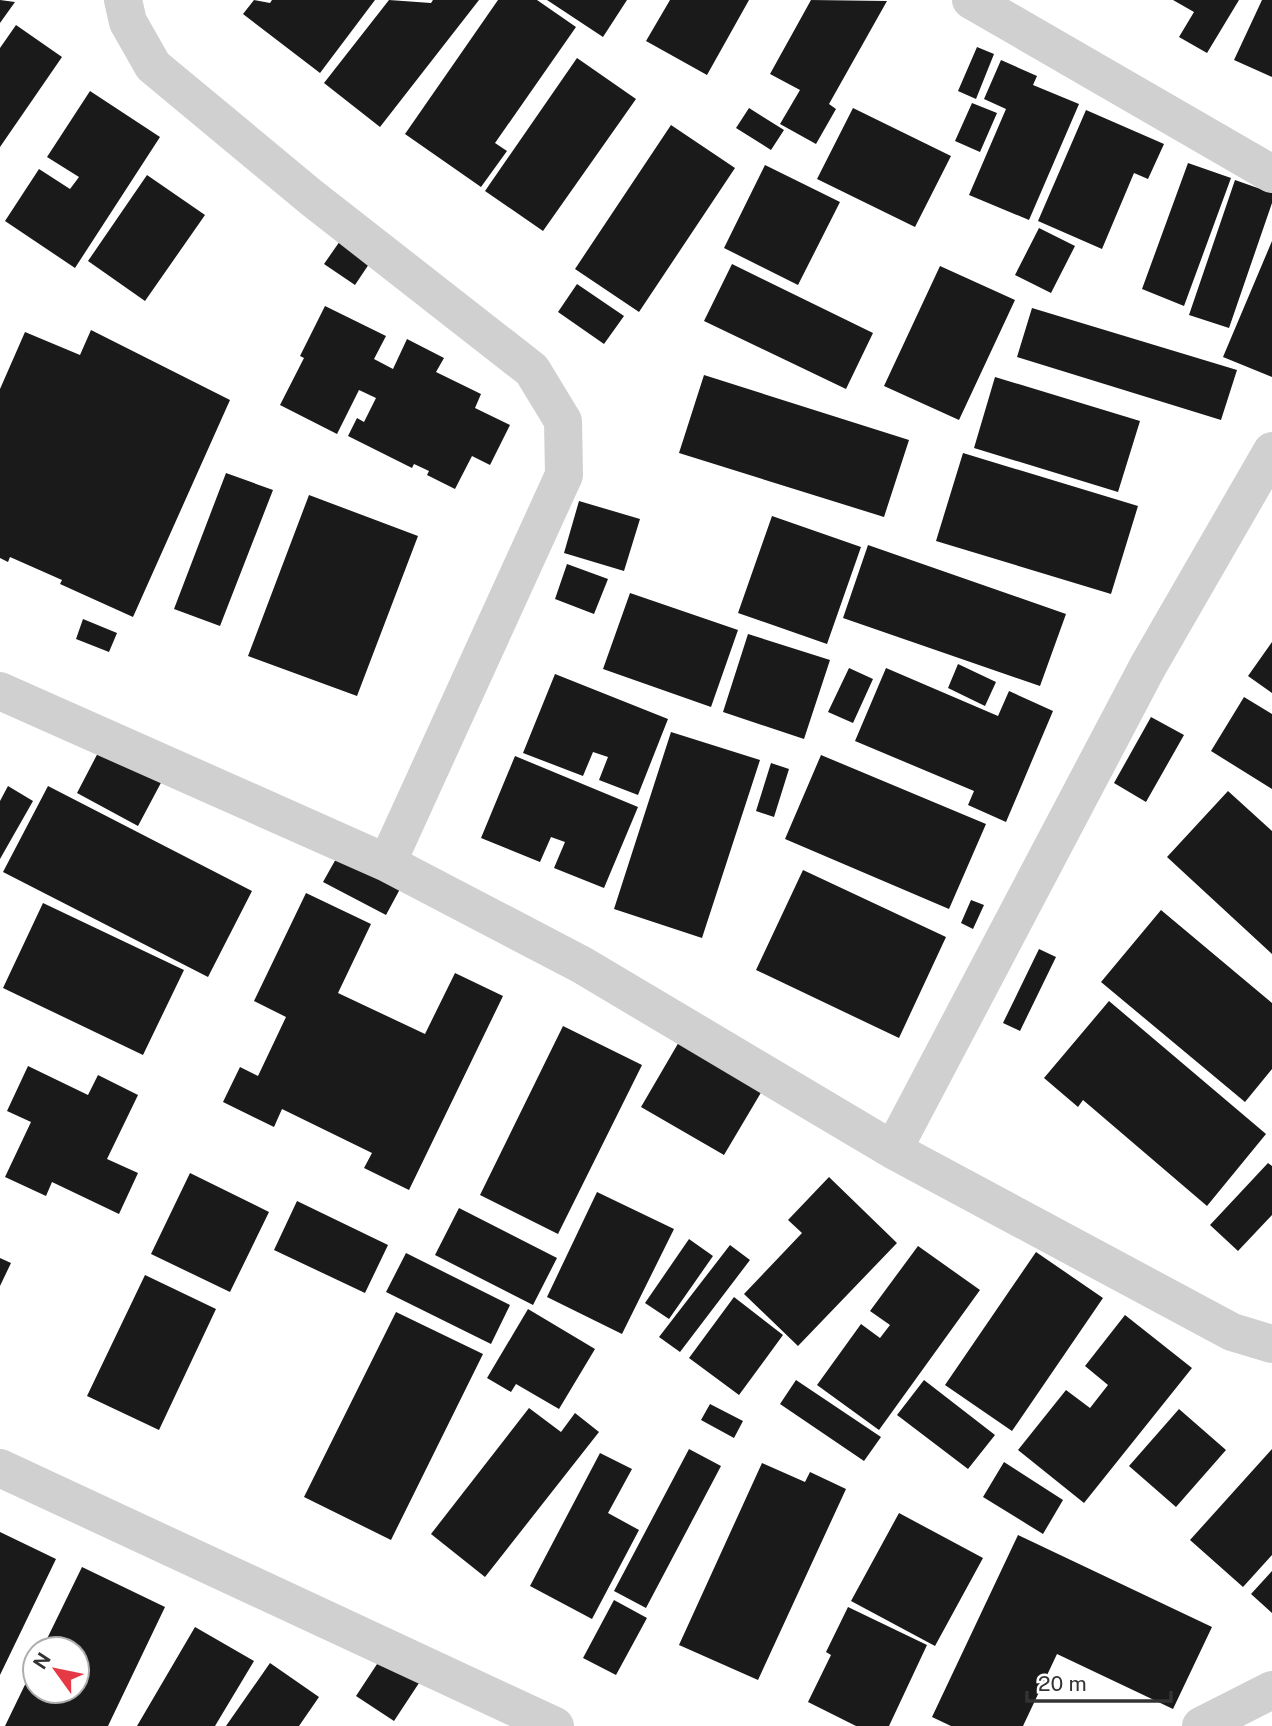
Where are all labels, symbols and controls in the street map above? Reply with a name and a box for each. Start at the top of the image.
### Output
north arrow [21,1635,91,1705]
text: N [28,1649,55,1673]
scale bar [1027,1660,1170,1704]
text: 20 m [1038,1671,1087,1696]

